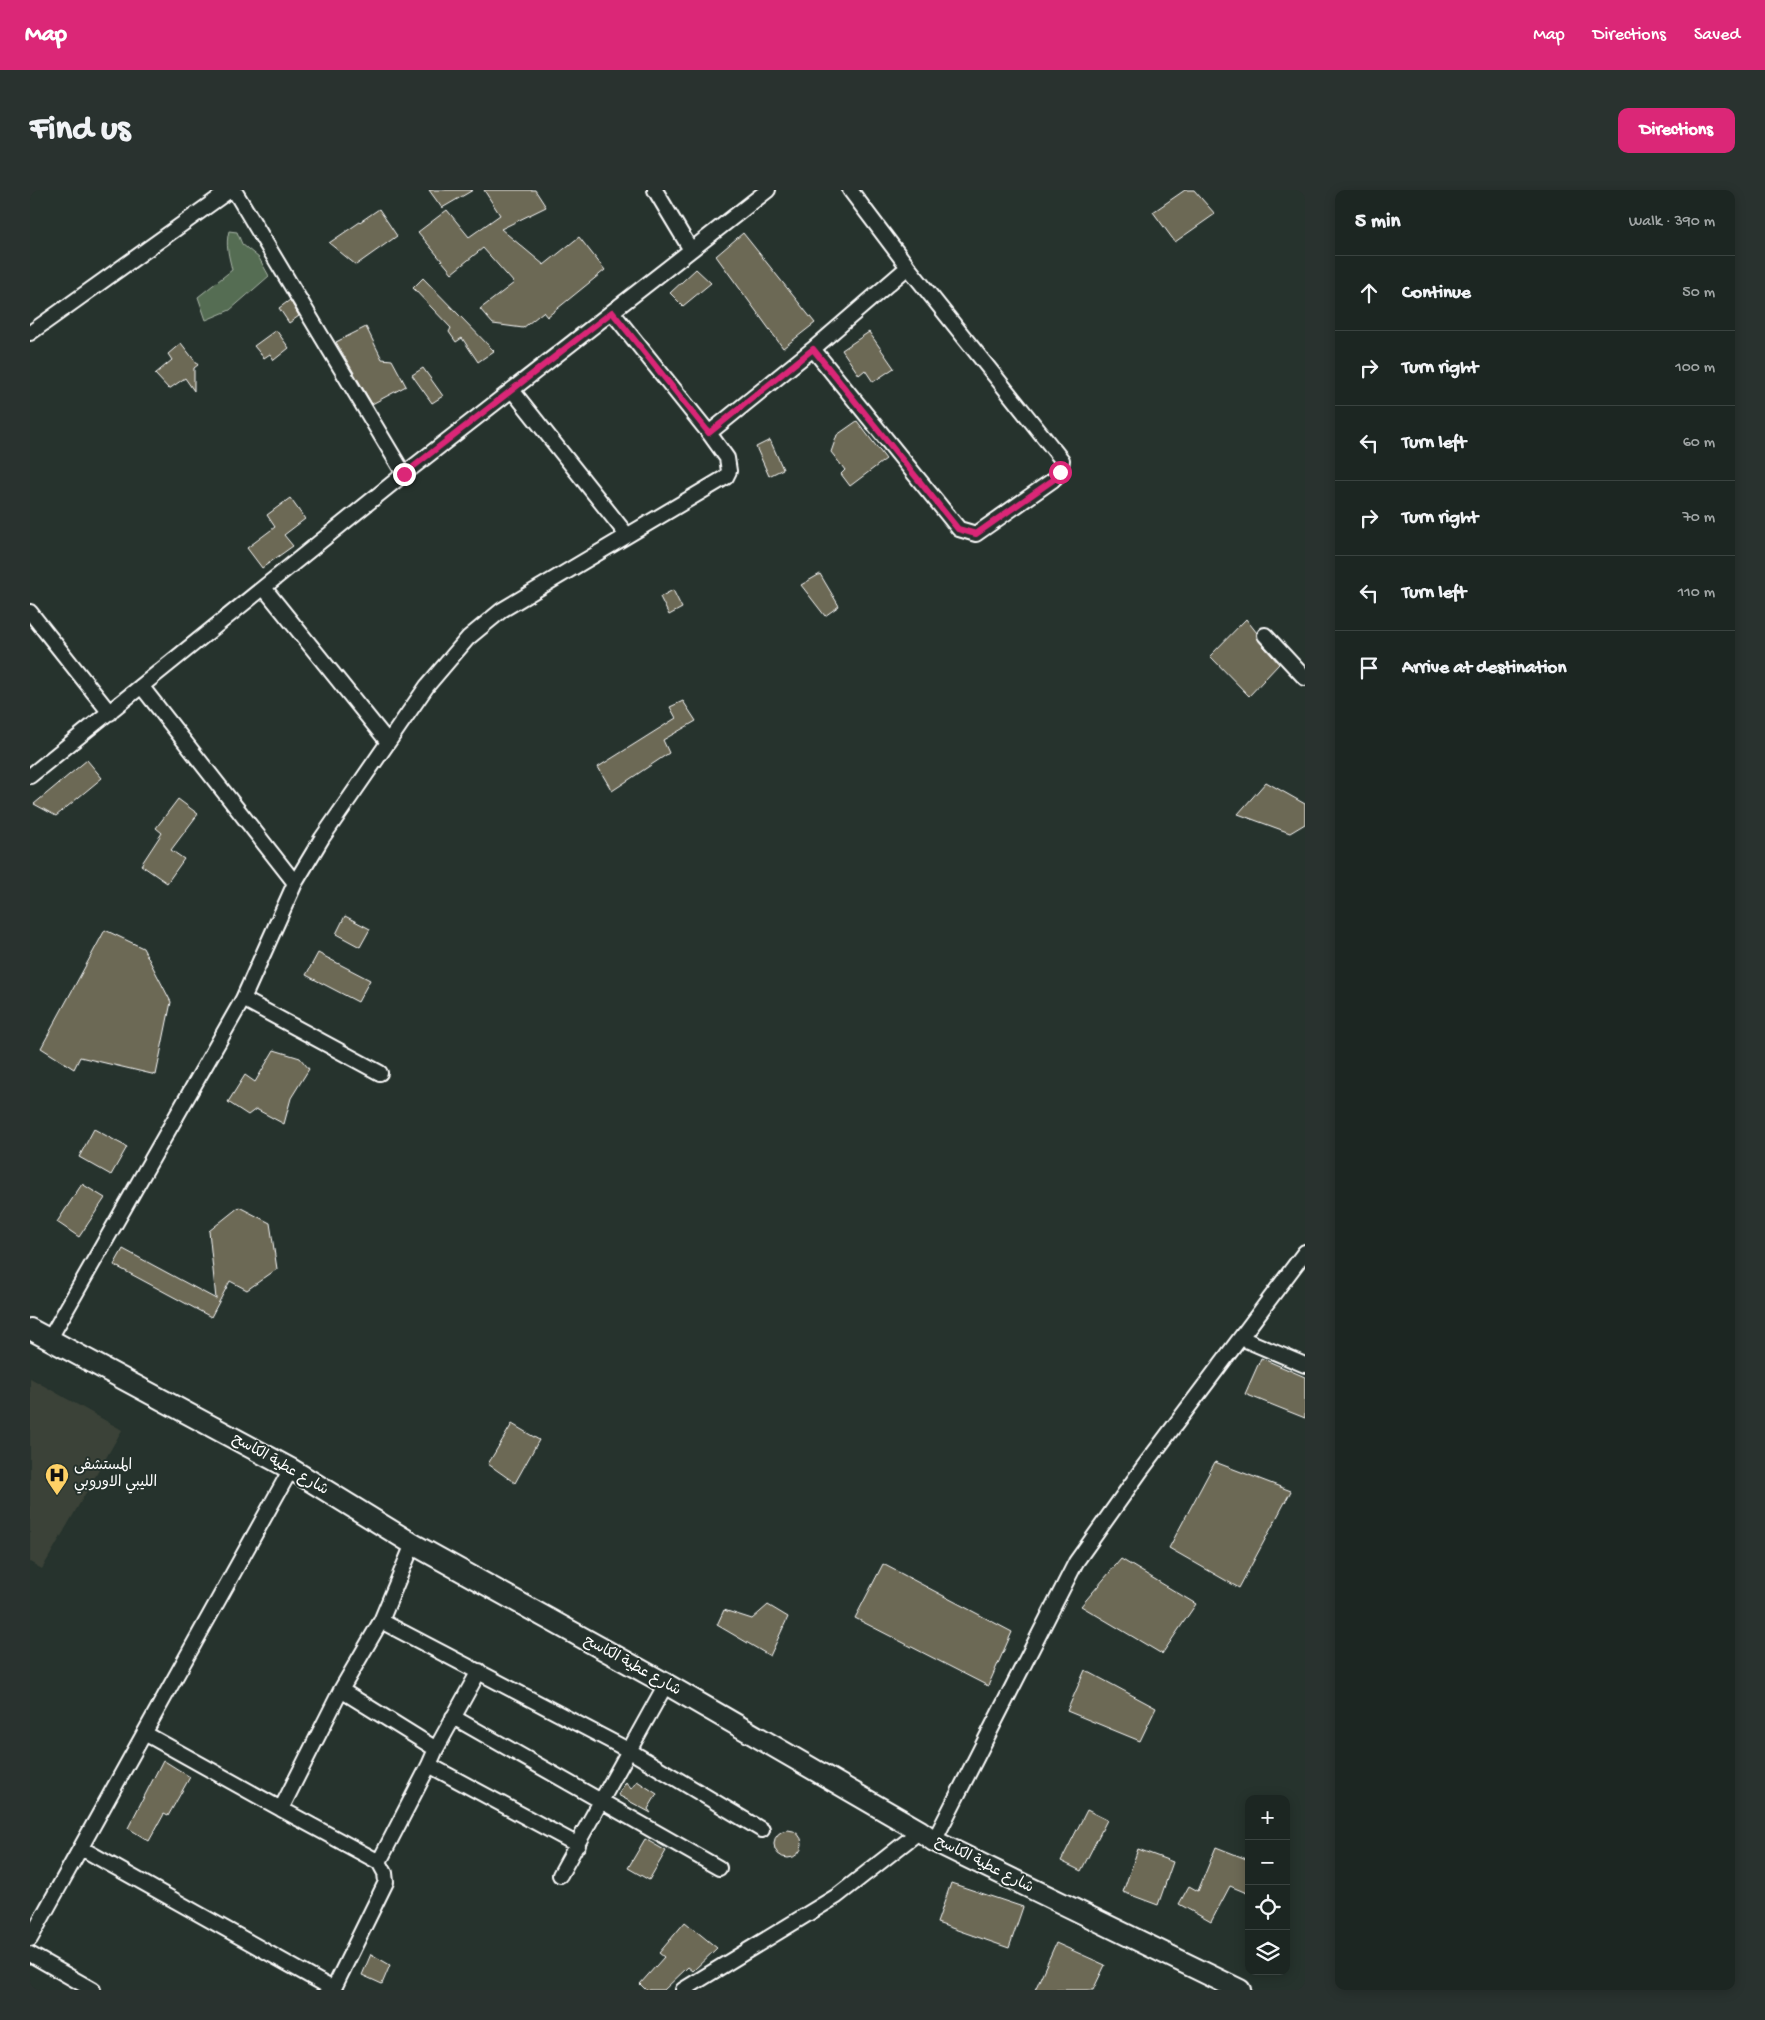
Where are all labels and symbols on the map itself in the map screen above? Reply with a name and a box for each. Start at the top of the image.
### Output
route start [1049,461,1072,484]
route end [393,463,416,486]
street label: شارع عطية الكاسح [229,1430,331,1500]
place label: المستشفی الليبي الاوروبي [74,1457,157,1494]
hospital icon: المستشفی الليبي الاوروبي [44,1462,70,1496]
street label: شارع عطية الكاسح [580,1632,684,1700]
street label: شارع عطية الكاسح [932,1832,1036,1898]

